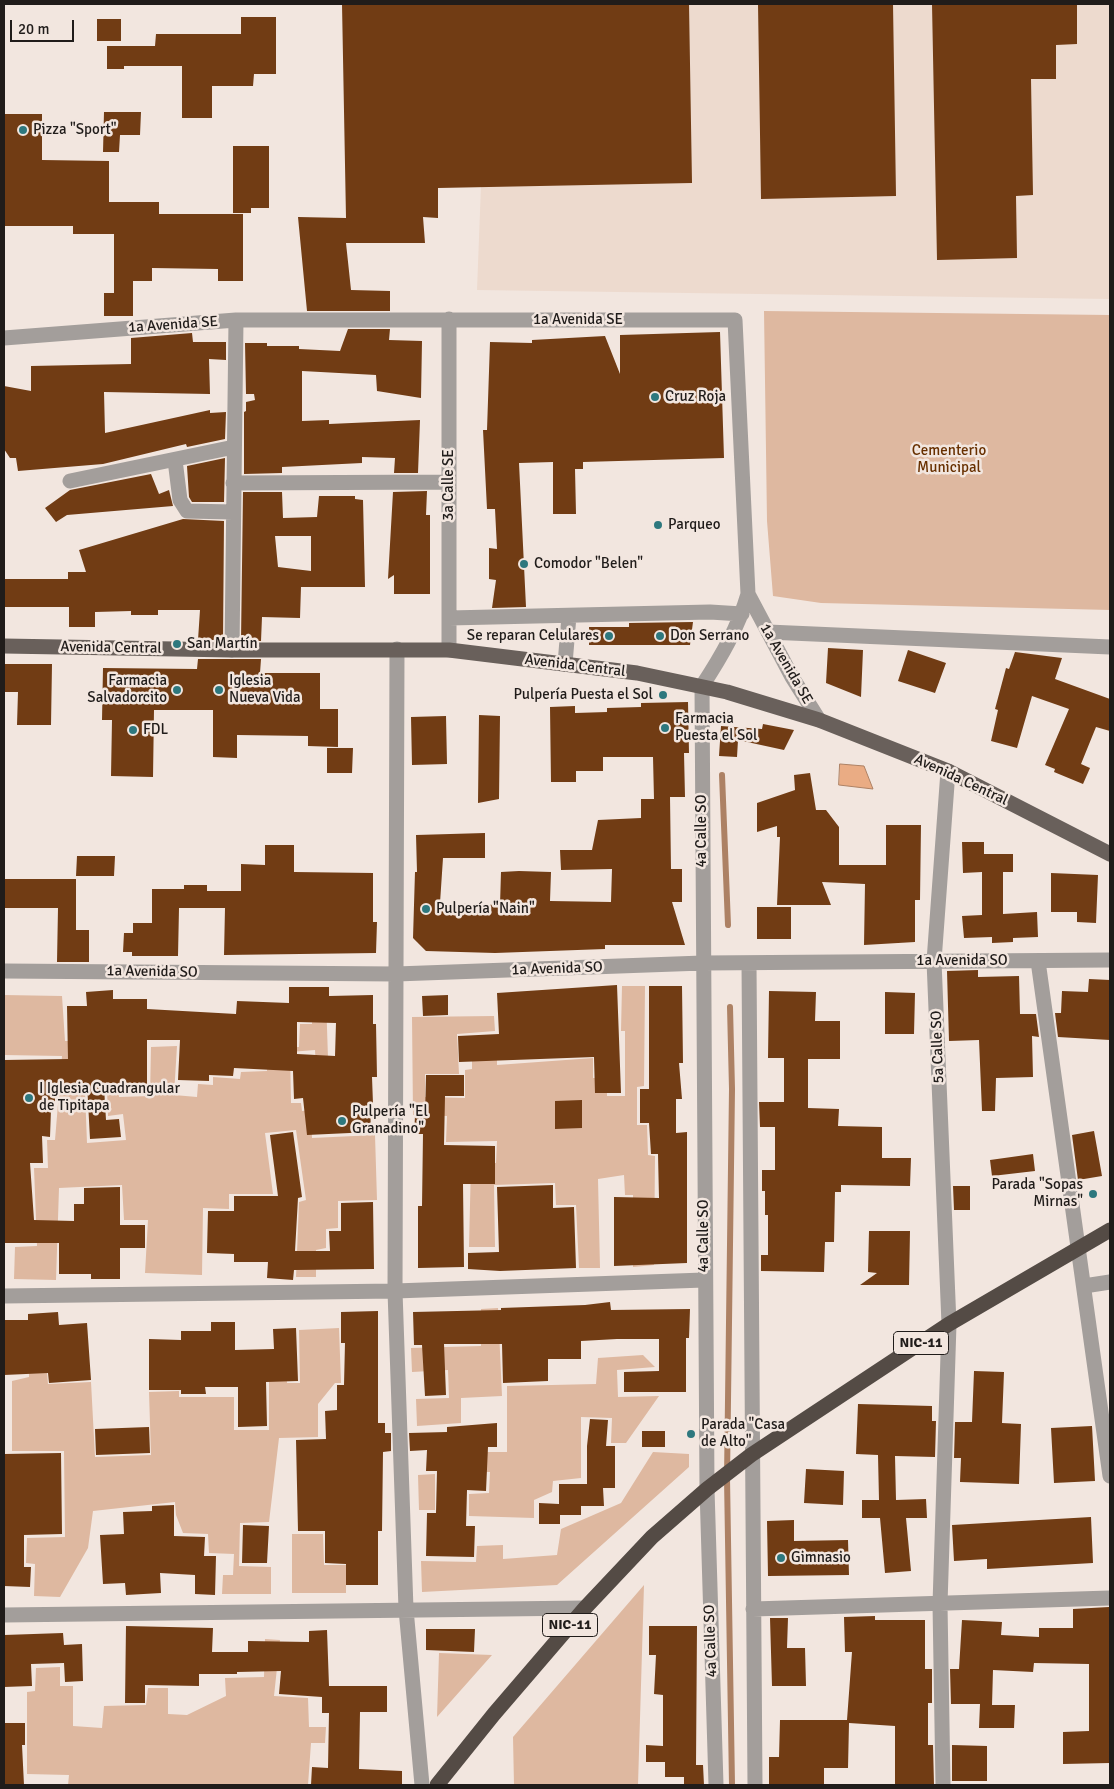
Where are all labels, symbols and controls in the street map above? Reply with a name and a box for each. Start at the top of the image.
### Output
scale bar [12,10,76,42]
text: 20 m [18,20,49,38]
place label: Pizza "Sport" [33,121,117,139]
marker: Pizza "Sport" [17,124,29,136]
street label: 1a Avenida SE [533,311,623,329]
street label: 1a Avenida SE [127,313,219,337]
place label: Cruz Roja [665,388,726,406]
marker: Cruz Roja [649,391,661,403]
park label: Cementerio Municipal [912,442,986,477]
street label: 3a Calle SE [440,449,458,521]
place label: Parqueo [668,516,721,534]
marker: Parqueo [652,519,664,531]
place label: Comodor "Belen" [534,555,643,573]
marker: Comodor "Belen" [518,558,530,570]
street label: 1a Avenida SE [756,621,816,707]
place label: Se reparan Celulares [467,627,599,645]
place label: Don Serrano [670,627,749,645]
marker: Se reparan Celulares [603,630,615,642]
marker: Don Serrano [654,630,666,642]
place label: San Martín [187,635,258,653]
street label: Avenida Central [60,638,162,658]
marker: San Martín [171,638,183,650]
street label: Avenida Central [524,651,626,681]
place label: Farmacia Salvadorcito [87,672,167,707]
place label: Iglesia Nueva Vida [229,672,301,707]
marker: Farmacia Salvadorcito [171,684,183,696]
marker: Iglesia Nueva Vida [213,684,225,696]
place label: Pulpería Puesta el Sol [513,686,653,704]
marker: Pulpería Puesta el Sol [657,689,669,701]
place label: Farmacia Puesta el Sol [675,710,757,745]
place label: FDL [143,721,168,739]
marker: Farmacia Puesta el Sol [659,722,671,734]
marker: FDL [127,724,139,736]
street label: Avenida Central [911,750,1011,810]
street label: 4a Calle SO [693,794,711,868]
place label: Pulpería "Nain" [436,900,535,918]
marker: Pulpería "Nain" [420,903,432,915]
street label: 1a Avenida SO [916,952,1008,970]
street label: 1a Avenida SO [511,958,603,980]
street label: 1a Avenida SO [106,962,198,982]
street label: 5a Calle SO [928,1010,948,1084]
place label: I Iglesia Cuadrangular de Tipitapa [39,1080,180,1115]
marker: I Iglesia Cuadrangular de Tipitapa [23,1092,35,1104]
place label: Pulpería "El Granadino" [352,1103,428,1138]
marker: Pulpería "El Granadino" [336,1115,348,1127]
place label: Parada "Sopas Mirnas" [991,1176,1083,1211]
marker: Parada "Sopas Mirnas" [1087,1188,1099,1200]
street label: 4a Calle SO [695,1199,713,1273]
road number: NIC-11 [894,1332,948,1355]
place label: Parada "Casa de Alto" [701,1416,785,1451]
marker: Parada "Casa de Alto" [685,1428,697,1440]
place label: Gimnasio [791,1549,851,1567]
marker: Gimnasio [775,1552,787,1564]
street label: 4a Calle SO [701,1604,721,1678]
road number: NIC-11 [542,1614,598,1636]

